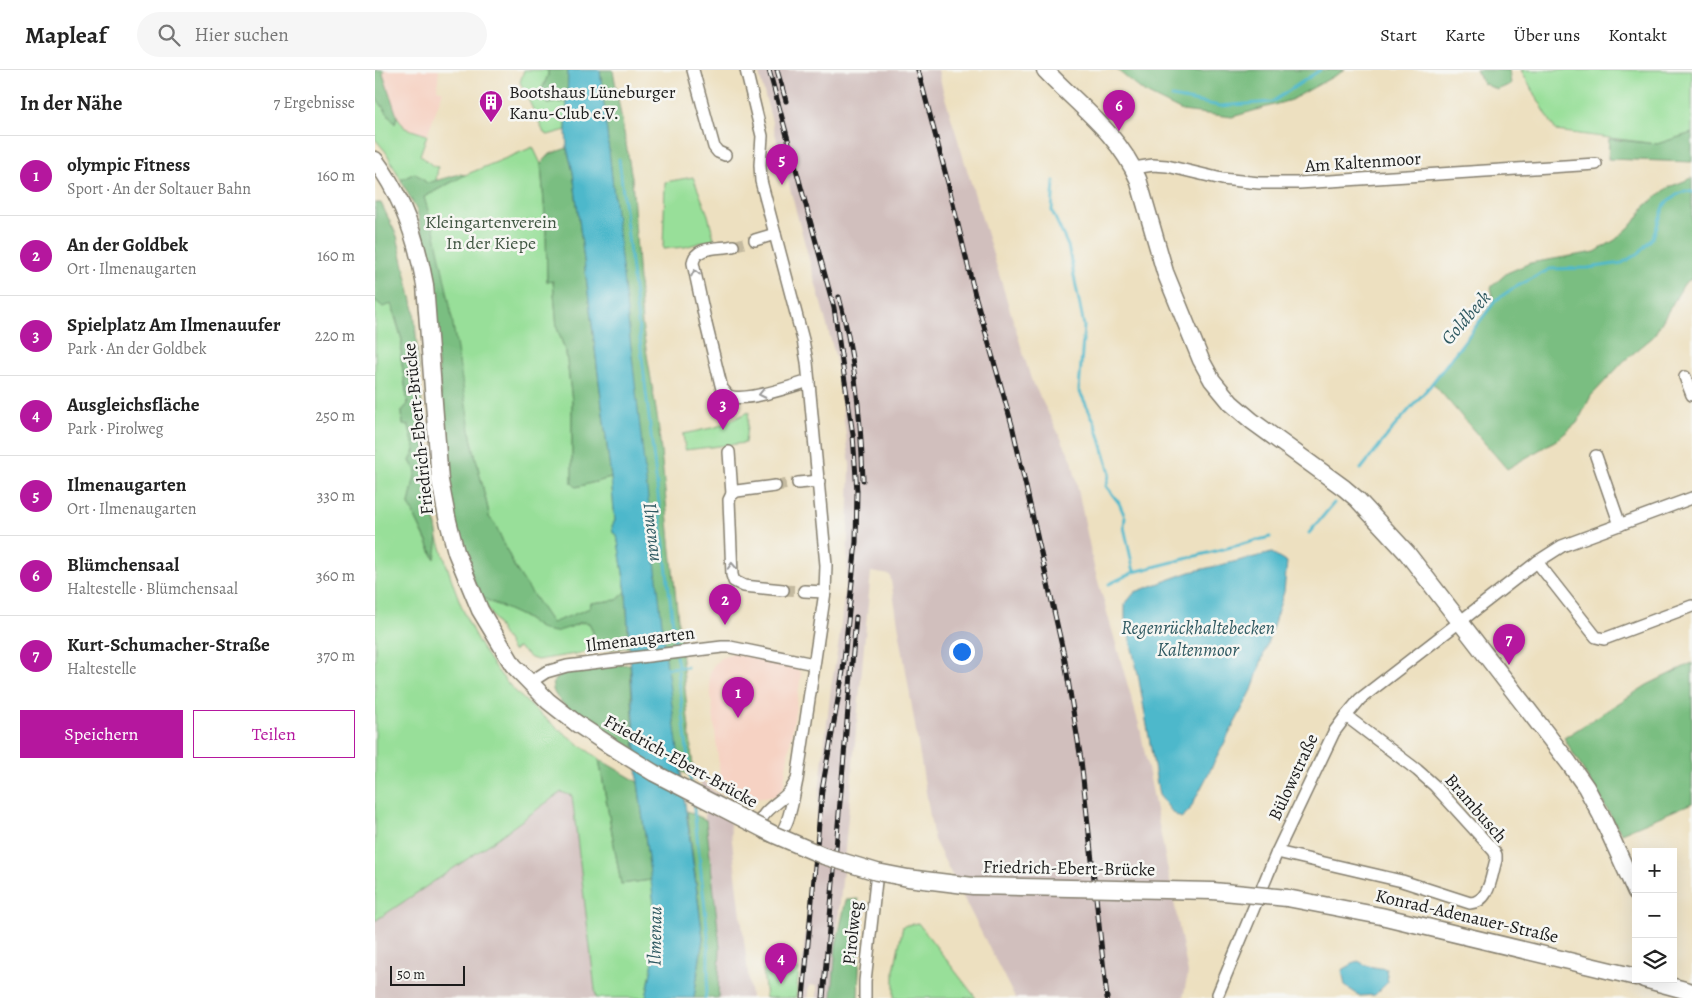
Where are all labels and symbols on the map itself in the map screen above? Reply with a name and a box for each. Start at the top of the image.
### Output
place label: Bootshaus Lüneburger Kanu-Club e.V. [509,80,676,125]
building icon: Bootshaus Lüneburger Kanu-Club e.V. [478,89,504,123]
pin: 6 [1103,90,1135,131]
pin: 5 [766,144,798,185]
street label: Am Kaltenmoor [1303,146,1422,178]
park label: Kleingartenverein In der Kiepe [425,210,557,255]
one-way arrow [690,269,701,278]
water label: Goldbeek [1435,285,1497,351]
street label: Friedrich-Ebert-Brücke [397,342,439,516]
one-way arrow [758,388,767,399]
pin: 3 [707,389,739,430]
water label: Ilmenau [636,501,670,563]
one-way arrow [726,562,737,570]
pin: 2 [709,584,741,625]
water label: Regenrückhaltebecken Kaltenmoor [1121,615,1275,663]
street label: Ilmenaugarten [584,620,696,658]
pin: 7 [1493,624,1525,665]
your location [949,639,975,665]
pin: 1 [722,677,754,718]
street label: Friedrich-Ebert-Brücke [600,709,762,813]
street label: Bülowstraße [1262,730,1324,824]
street label: Brambusch [1439,768,1513,848]
street label: Friedrich-Ebert-Brücke [983,854,1155,882]
street label: Konrad-Adenauer-Straße [1373,883,1561,949]
street label: Pirolweg [837,900,867,966]
water label: Ilmenau [641,906,669,966]
pin: 4 [765,943,797,984]
scale bar [390,963,465,986]

